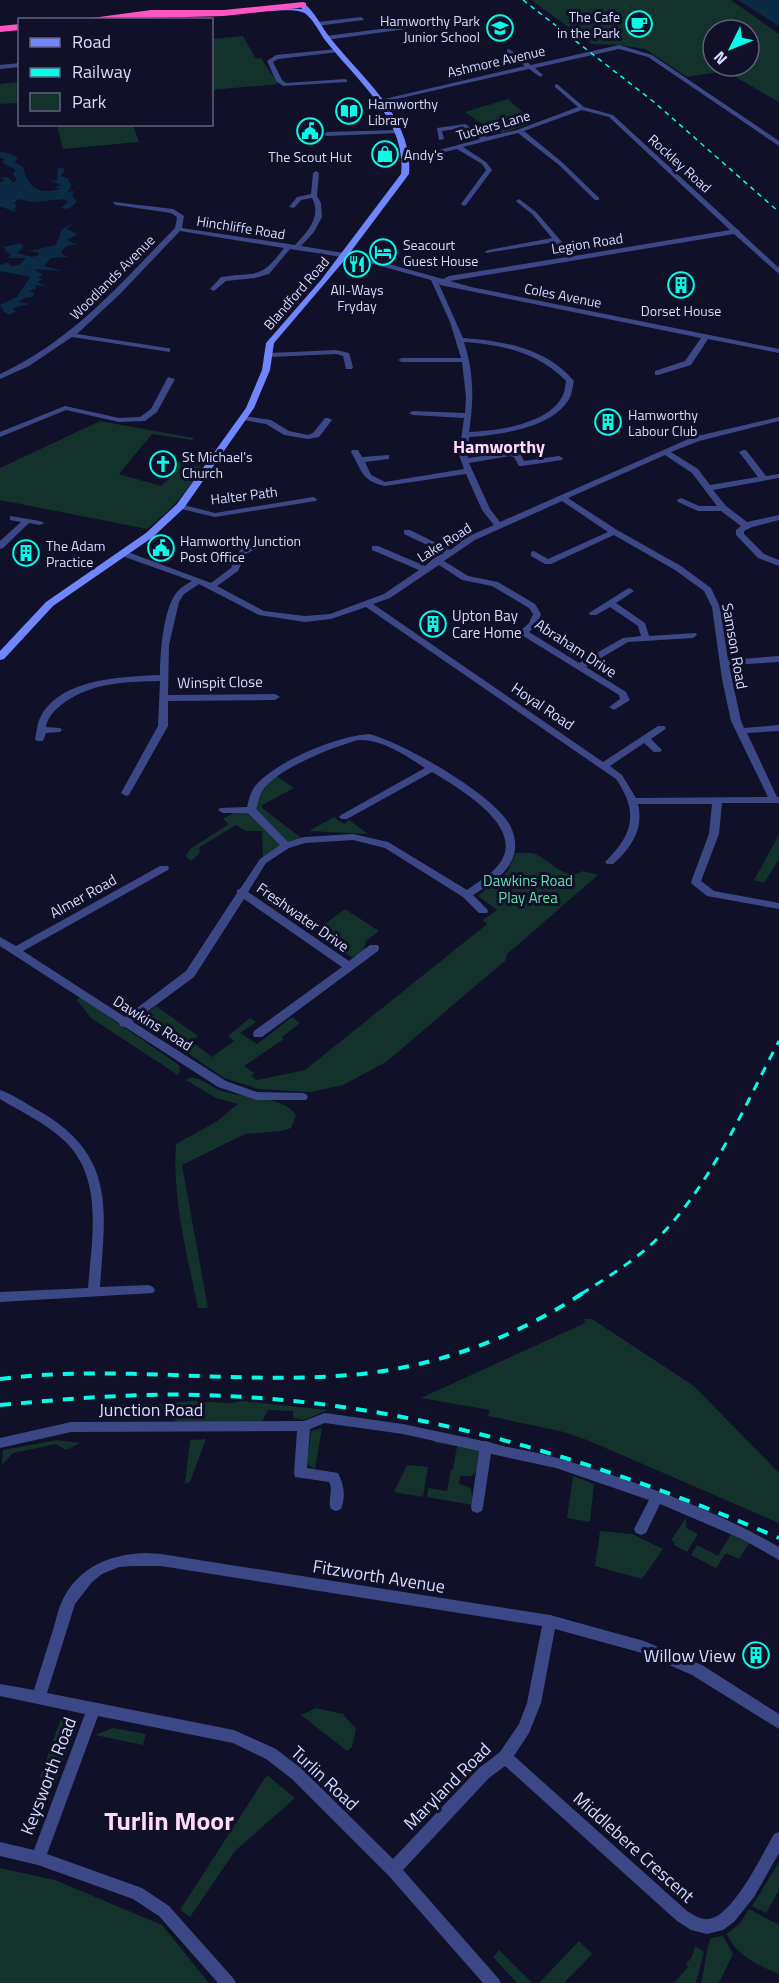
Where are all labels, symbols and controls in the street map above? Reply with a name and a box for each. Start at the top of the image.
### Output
place label: The Cafe in the Park [557,6,620,43]
cafe icon: The Cafe in the Park [624,9,654,39]
place label: Hamworthy Park Junior School [380,10,480,47]
school or university icon: Hamworthy Park Junior School [485,13,515,43]
legend [18,18,213,126]
north arrow [701,18,761,78]
text: Road [72,28,111,55]
street label: Ashmore Avenue [445,40,547,82]
text: N [707,46,733,70]
text: Railway [72,58,132,85]
text: Park [72,88,107,115]
place label: Hamworthy Library [368,93,438,130]
library icon: Hamworthy Library [334,96,364,126]
street label: Tuckers Lane [454,104,532,146]
public building icon: The Scout Hut [295,116,325,146]
street label: Rockley Road [644,129,716,197]
shop icon: Andy's [370,139,400,169]
place label: Andy's [404,144,443,165]
place label: The Scout Hut [268,146,352,167]
street label: Hinchliffe Road [195,210,287,244]
street label: Legion Road [550,227,624,259]
street label: Woodlands Avenue [65,230,159,324]
place label: Seacourt Guest House [403,234,478,271]
hotel icon: Seacourt Guest House [368,237,398,267]
restaurant icon: All-Ways Fryday [342,249,372,279]
street label: Blandford Road [258,252,334,334]
building icon: Dorset House [666,270,696,300]
street label: Coles Avenue [522,277,604,313]
place label: All-Ways Fryday [331,279,384,316]
place label: Dorset House [641,300,721,321]
place label: Hamworthy Labour Club [628,404,698,441]
building icon: Hamworthy Labour Club [593,407,623,437]
district label: Hamworthy [453,433,545,460]
place label: St Michael's Church [182,446,253,483]
church icon: St Michael's Church [148,449,178,479]
street label: Halter Path [209,480,279,510]
street label: Lake Road [413,517,475,567]
place label: Hamworthy Junction Post Office [180,530,301,567]
public building icon: Hamworthy Junction Post Office [146,533,176,563]
place label: The Adam Practice [46,535,105,572]
building icon: The Adam Practice [11,538,41,568]
street label: Samson Road [716,601,754,691]
place label: Upton Bay Care Home [452,604,522,644]
building icon: Upton Bay Care Home [418,609,448,639]
street label: Abraham Drive [530,613,622,683]
street label: Winspit Close [177,670,263,694]
street label: Hoyal Road [507,676,579,736]
street label: Almer Road [45,868,121,924]
park label: Dawkins Road Play Area [483,869,573,909]
street label: Freshwater Drive [252,877,354,957]
street label: Dawkins Road [109,989,197,1057]
street label: Junction Road [99,1396,203,1423]
street label: Fitzworth Avenue [311,1552,447,1600]
building icon: Willow View [741,1640,771,1670]
place label: Willow View [644,1642,736,1669]
street label: Keysworth Road [13,1713,83,1839]
street label: Maryland Road [397,1736,497,1836]
street label: Turlin Road [285,1739,365,1817]
street label: Middlebere Crescent [567,1785,701,1909]
district label: Turlin Moor [104,1801,234,1840]

